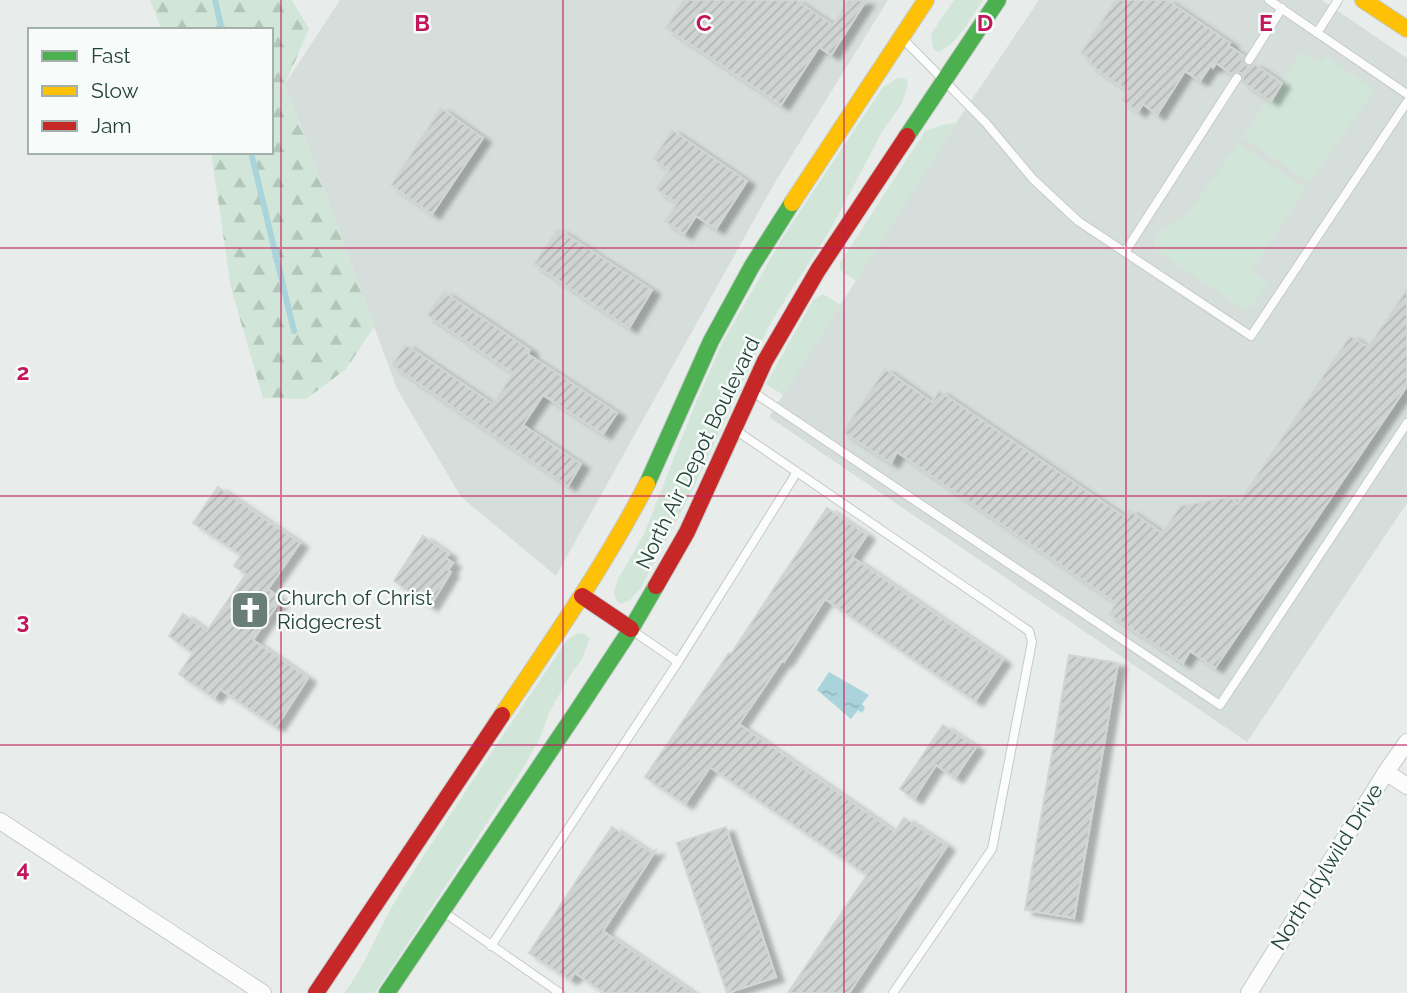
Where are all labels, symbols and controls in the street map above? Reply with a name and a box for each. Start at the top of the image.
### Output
text: B [414,9,430,36]
text: C [696,9,712,36]
text: D [977,9,993,36]
text: E [1259,9,1273,36]
legend [28,28,273,154]
text: Fast [91,43,131,68]
text: Slow [91,78,139,103]
text: Jam [91,113,132,138]
street label: North Air Depot Boulevard [630,333,765,573]
text: 2 [17,358,29,385]
place label: Church of Christ Ridgecrest [277,585,432,634]
church icon: Church of Christ Ridgecrest [229,589,271,631]
text: 3 [17,607,29,634]
street label: North Idylwild Drive [1265,779,1388,954]
text: 4 [16,855,30,882]

